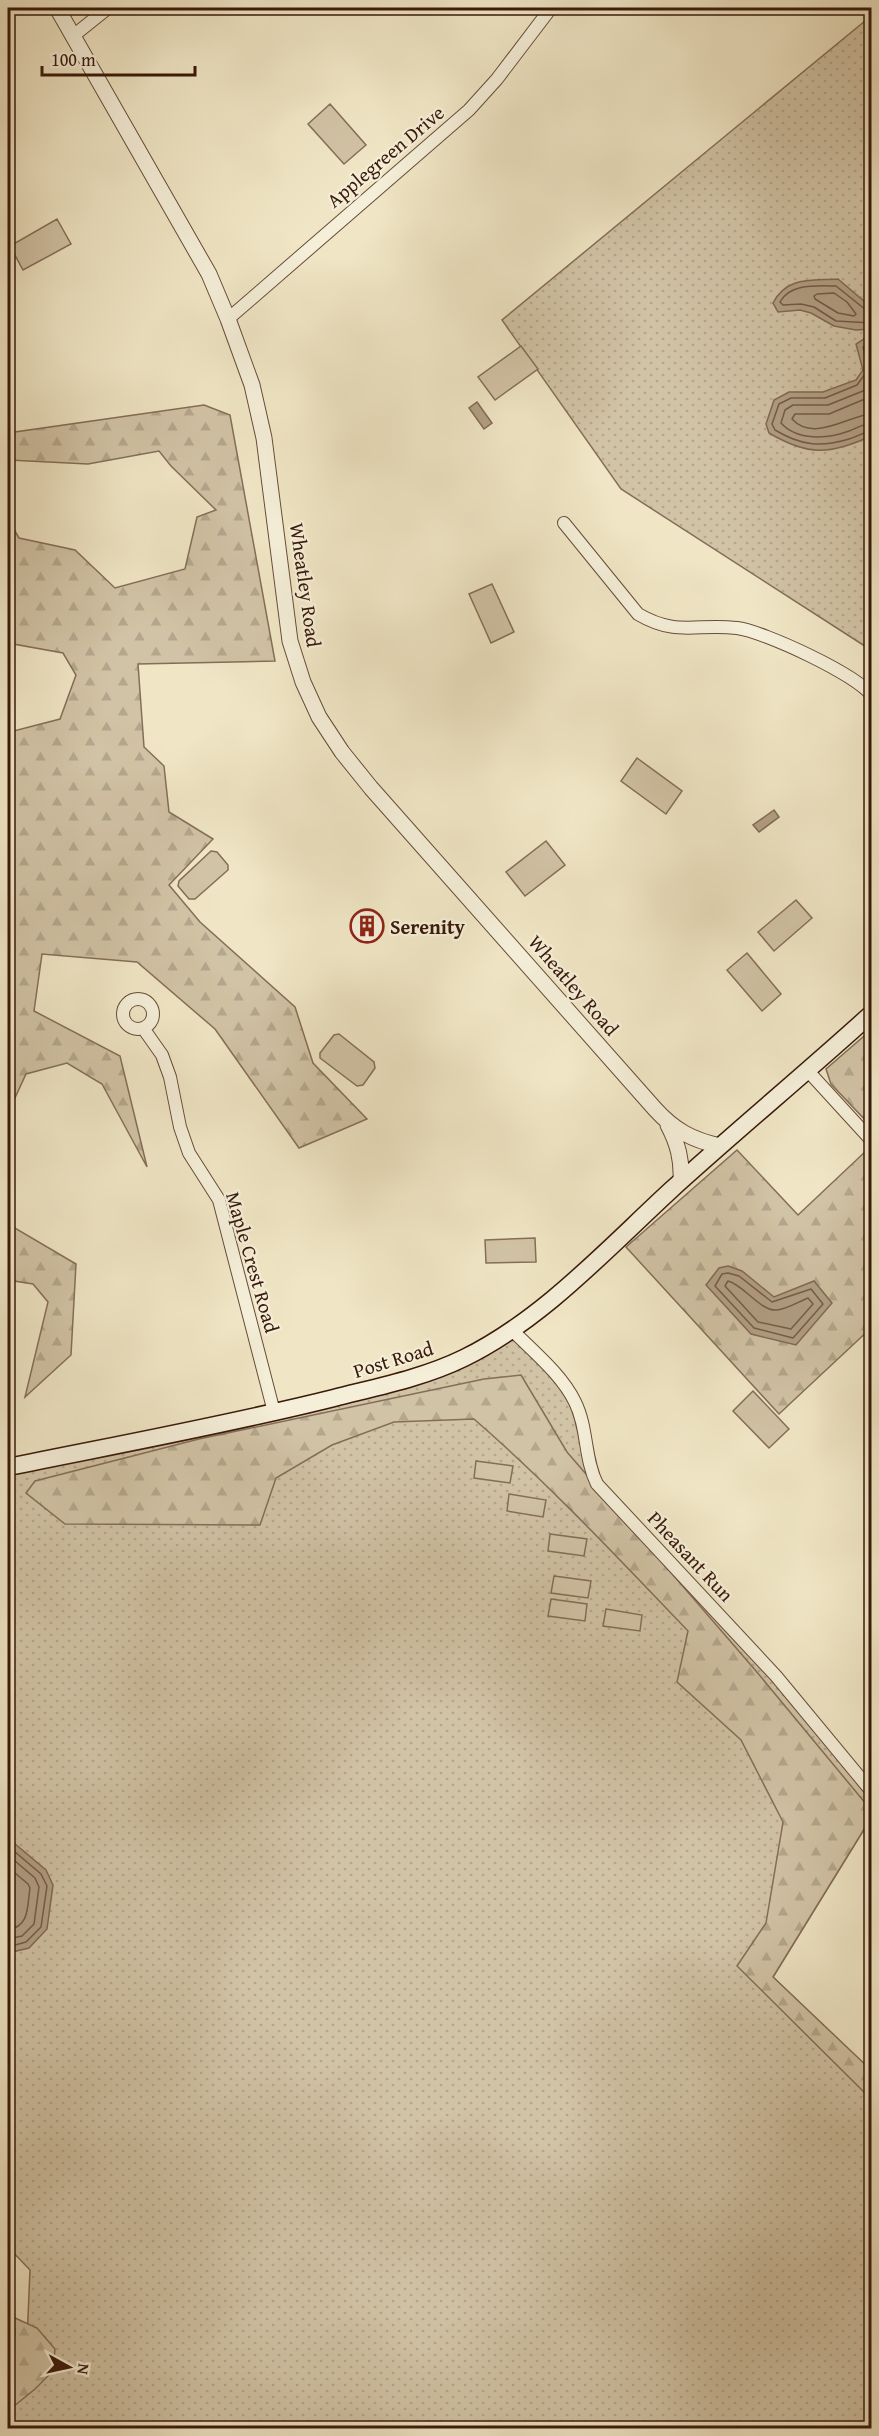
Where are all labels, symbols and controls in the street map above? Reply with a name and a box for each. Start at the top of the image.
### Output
scale bar [42,39,195,77]
text: 100 m [51,46,96,73]
street label: Applegreen Drive [320,98,450,214]
street label: Wheatley Road [283,521,329,649]
building icon: Serenity [349,908,385,944]
place label: Serenity [390,912,466,941]
street label: Wheatley Road [522,928,626,1042]
street label: Maple Crest Road [219,1188,287,1336]
street label: Post Road [349,1333,437,1385]
street label: Pheasant Run [641,1504,741,1608]
north arrow [39,2337,99,2397]
text: N [71,2362,96,2376]

